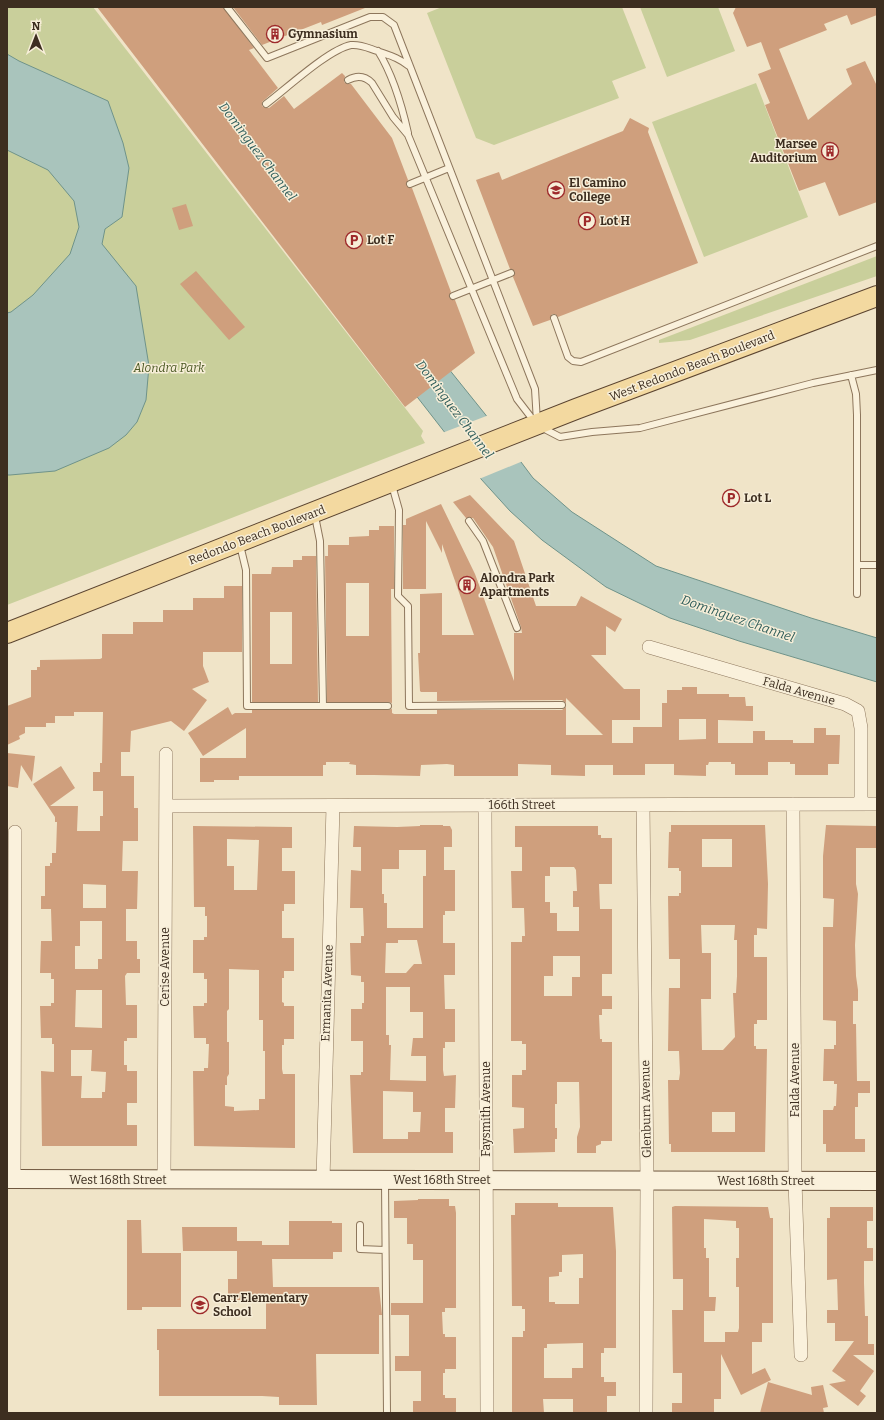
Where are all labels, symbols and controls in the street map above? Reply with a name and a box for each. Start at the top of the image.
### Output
north arrow [16,16,56,56]
text: N [32,20,41,33]
building icon: Gymnasium [265,24,285,44]
place label: Gymnasium [288,27,358,41]
water label: Dominguez Channel [216,99,300,204]
place label: Marsee Auditorium [750,137,818,165]
building icon: Marsee Auditorium [820,141,840,161]
place label: El Camino College [569,176,626,204]
school or university icon: El Camino College [546,180,566,200]
parking icon: Lot H [577,211,597,231]
place label: Lot H [600,214,630,228]
parking icon: Lot F [344,230,364,250]
place label: Lot F [367,233,394,247]
street label: West Redondo Beach Boulevard [607,328,777,404]
water label: Dominguez Channel [413,357,497,462]
park label: Alondra Park [132,361,205,375]
parking icon: Lot L [721,488,741,508]
place label: Lot L [744,491,771,505]
street label: Redondo Beach Boulevard [187,502,327,568]
place label: Alondra Park Apartments [480,571,556,599]
building icon: Alondra Park Apartments [457,575,477,595]
water label: Dominguez Channel [679,592,797,645]
street label: Falda Avenue [761,674,837,708]
street label: 166th Street [489,798,556,812]
street label: Cerise Avenue [158,927,172,1007]
street label: Ermanita Avenue [318,944,336,1042]
street label: Falda Avenue [788,1043,802,1117]
street label: Glenburn Avenue [638,1060,654,1158]
street label: Faysmith Avenue [479,1061,493,1157]
street label: West 168th Street [69,1173,167,1187]
street label: West 168th Street [393,1173,491,1187]
street label: West 168th Street [717,1174,815,1188]
place label: Carr Elementary School [213,1291,308,1319]
school or university icon: Carr Elementary School [190,1295,210,1315]

